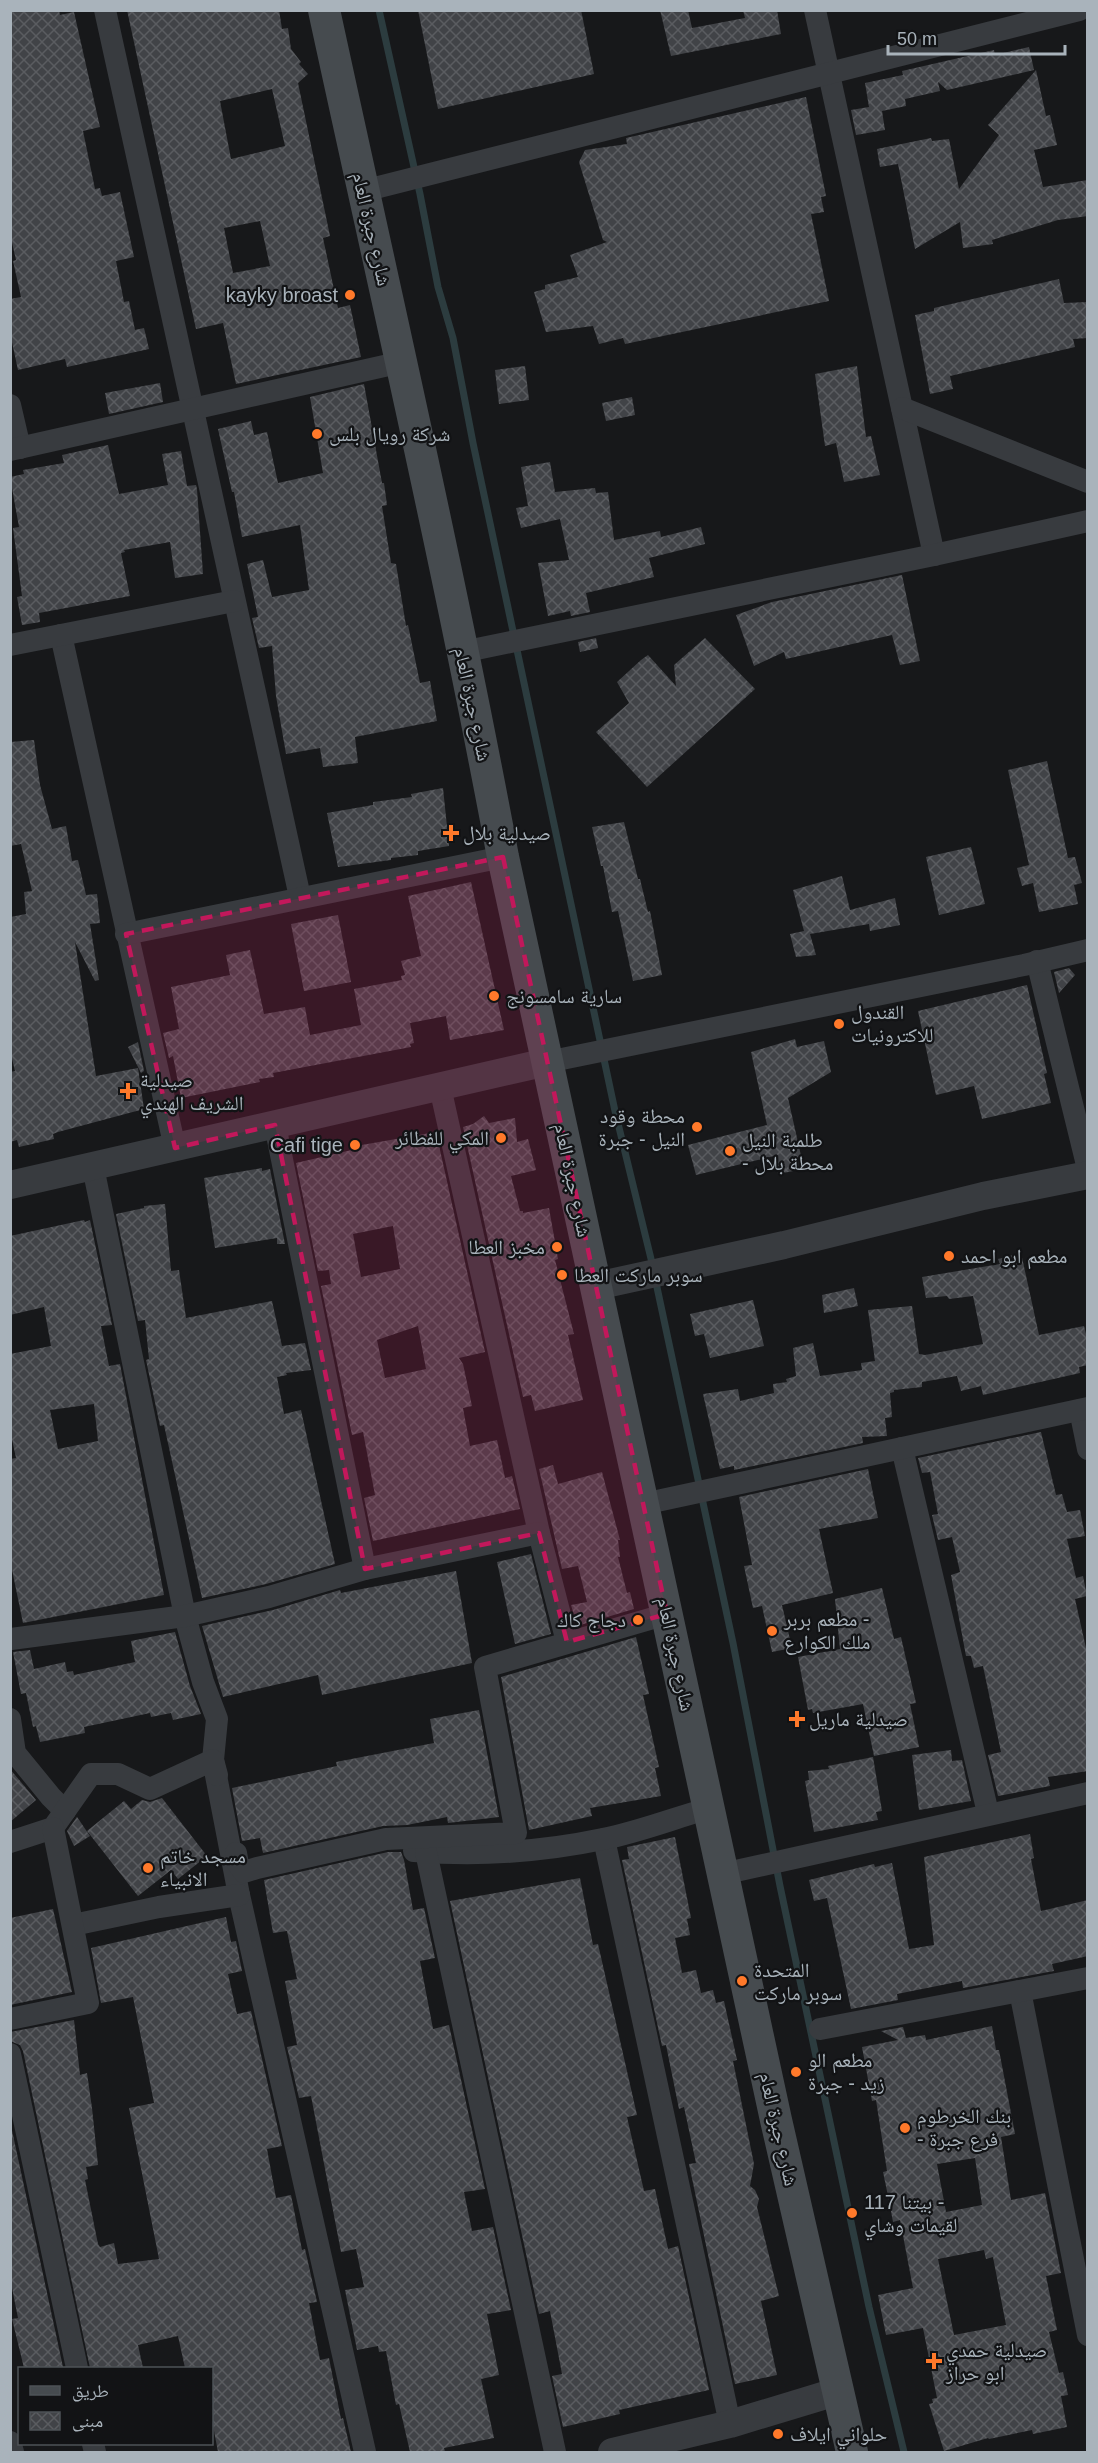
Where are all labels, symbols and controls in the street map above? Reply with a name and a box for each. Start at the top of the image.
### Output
scale bar [888,18,1065,56]
text: 50 m [897,29,937,49]
street label: شارع جبرة العام [345,170,396,289]
place label: kayky broast [226,284,338,306]
marker: kayky broast [343,288,357,302]
place label: شركة رويال بلس [329,423,450,446]
marker: شركة رويال بلس [310,427,324,441]
street label: شارع جبرة العام [447,645,496,764]
place label: صيدلية بلال [463,822,551,845]
marker: صيدلية بلال [444,826,458,840]
place label: سارية سامسونج [506,985,622,1009]
marker: سارية سامسونج [487,989,501,1003]
place label: القندول للاكترونيات [851,1001,934,1046]
marker: القندول للاكترونيات [832,1017,846,1031]
place label: صيدلية الشريف الهندي [140,1069,243,1119]
marker: صيدلية الشريف الهندي [121,1084,135,1098]
place label: محطة وقود النيل - جبرة [599,1105,685,1151]
marker: محطة وقود النيل - جبرة [690,1120,704,1134]
street label: شارع جبرة العام [547,1121,596,1240]
place label: المكي للفطائر [394,1127,489,1154]
place label: طلمبة النيل - محطة بلال [742,1129,833,1175]
marker: المكي للفطائر [494,1131,508,1145]
place label: Cafi tige [270,1134,343,1156]
marker: Cafi tige [348,1138,362,1152]
marker: طلمبة النيل - محطة بلال [723,1144,737,1158]
place label: مخبز العطا [468,1236,545,1259]
marker: مخبز العطا [550,1240,564,1254]
place label: مطعم ابو احمد [961,1245,1068,1270]
marker: مطعم ابو احمد [942,1249,956,1263]
place label: سوبر ماركت العطا [574,1264,703,1287]
marker: سوبر ماركت العطا [555,1268,569,1282]
street label: شارع جبرة العام [650,1595,699,1714]
place label: مطعم بربر - ملك الكوارع [783,1608,870,1655]
place label: دجاج كاك [557,1609,626,1633]
marker: دجاج كاك [631,1613,645,1627]
marker: مطعم بربر - ملك الكوارع [765,1624,779,1638]
place label: صيدلية ماريل [809,1708,908,1731]
marker: صيدلية ماريل [790,1712,804,1726]
place label: مسجد خاتم الانبياء [160,1845,246,1891]
marker: مسجد خاتم الانبياء [141,1861,155,1875]
place label: المتحدة سوبر ماركت [754,1959,842,2005]
marker: المتحدة سوبر ماركت [735,1974,749,1988]
place label: مطعم الو زيد - جبرة [808,2049,885,2095]
marker: مطعم الو زيد - جبرة [789,2065,803,2079]
street label: شارع جبرة العام [752,2070,803,2189]
place label: بنك الخرطوم - فرع جبرة [917,2105,1011,2152]
marker: بنك الخرطوم - فرع جبرة [898,2121,912,2135]
place label: بيتنا 117 - لقيمات وشاي [864,2191,957,2241]
marker: بيتنا 117 - لقيمات وشاي [845,2206,859,2220]
place label: صيدلية حمدي ابو حراز [945,2339,1047,2385]
marker: صيدلية حمدي ابو حراز [927,2354,941,2368]
legend [18,2367,213,2445]
text: طريق [72,2381,109,2402]
text: مبنى [72,2411,103,2432]
place label: حلواني ايلاف [790,2423,888,2450]
marker: حلواني ايلاف [771,2427,785,2441]

